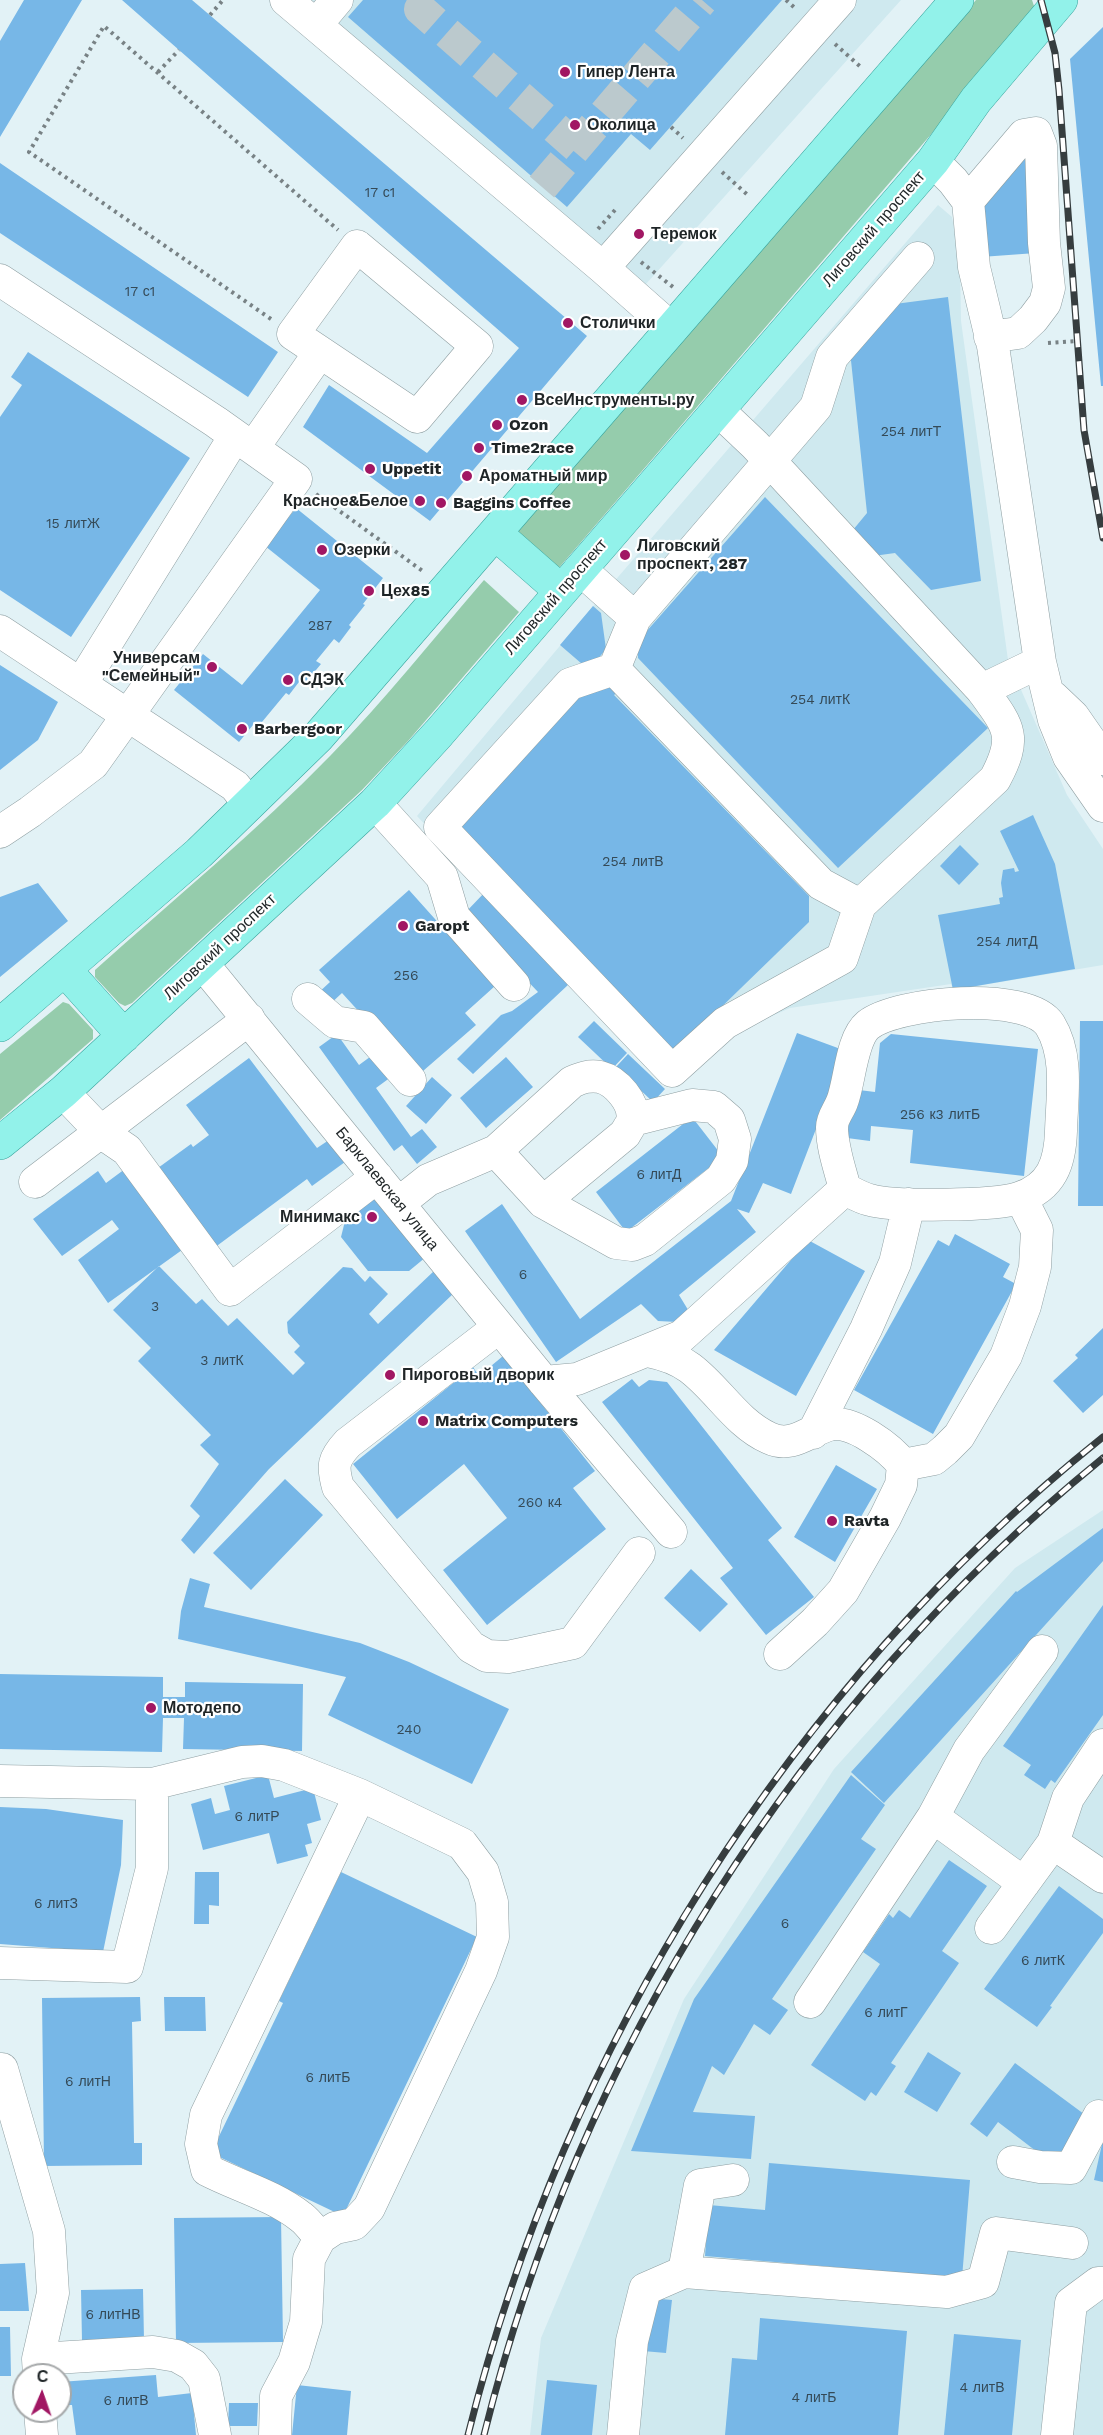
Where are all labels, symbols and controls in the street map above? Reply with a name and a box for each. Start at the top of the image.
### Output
place label: Гипер Лента [577,62,675,82]
marker: Гипер Лента [558,65,572,79]
place label: Околица [587,115,656,135]
marker: Околица [568,118,582,132]
street label: Лиговский проспект [819,167,929,291]
house number: 17 с1 [365,185,395,201]
place label: Теремок [651,224,717,244]
marker: Теремок [632,227,646,241]
house number: 17 с1 [125,284,155,300]
place label: Столички [580,313,656,333]
marker: Столички [561,316,575,330]
place label: ВсеИнструменты.ру [534,390,694,410]
marker: ВсеИнструменты.ру [515,393,529,407]
place label: Ozon [509,415,548,435]
marker: Ozon [490,418,504,432]
house number: 254 литТ [881,424,941,440]
place label: Time2race [491,438,574,458]
marker: Time2race [472,441,486,455]
place label: Uppetit [382,459,441,479]
marker: Uppetit [363,462,377,476]
place label: Ароматный мир [479,466,607,486]
marker: Ароматный мир [460,469,474,483]
place label: Красное&Белое [283,491,408,511]
place label: Baggins Coffee [453,493,571,513]
marker: Красное&Белое [413,494,427,508]
marker: Baggins Coffee [434,496,448,510]
house number: 15 литЖ [46,516,100,532]
street label: Лиговский проспект [501,535,611,659]
place label: Лиговский проспект, 287 [637,536,747,574]
place label: Озерки [334,540,391,560]
marker: Озерки [315,543,329,557]
marker: Лиговский проспект, 287 [618,548,632,562]
place label: Цех85 [381,581,430,601]
marker: Цех85 [362,584,376,598]
house number: 287 [308,618,332,634]
place label: Универсам "Семейный" [102,648,200,686]
marker: Универсам "Семейный" [205,660,219,674]
place label: СДЭК [300,670,344,690]
marker: СДЭК [281,673,295,687]
house number: 254 литК [790,692,850,708]
place label: Barbergoor [254,719,342,739]
marker: Barbergoor [235,722,249,736]
house number: 254 литВ [602,854,664,870]
street label: Лиговский проспект [160,890,280,1004]
place label: Garopt [415,916,469,936]
marker: Garopt [396,919,410,933]
house number: 254 литД [976,934,1038,950]
house number: 256 [394,968,418,984]
house number: 256 к3 литБ [900,1107,980,1123]
street label: Барклаевская улица [331,1123,443,1255]
house number: 6 литД [636,1167,682,1183]
place label: Минимакс [280,1207,360,1227]
marker: Минимакс [365,1210,379,1224]
house number: 6 [519,1267,527,1283]
house number: 3 [151,1299,159,1315]
house number: 3 литК [200,1353,244,1369]
place label: Пироговый дворик [402,1365,554,1385]
marker: Пироговый дворик [383,1368,397,1382]
place label: Matrix Computers [435,1411,578,1431]
marker: Matrix Computers [416,1414,430,1428]
house number: 260 к4 [518,1495,562,1511]
place label: Ravta [844,1511,889,1531]
marker: Ravta [825,1514,839,1528]
place label: Мотодепо [163,1698,241,1718]
marker: Мотодепо [144,1701,158,1715]
house number: 240 [396,1722,422,1738]
house number: 6 литР [234,1809,280,1825]
house number: 6 литЗ [34,1896,78,1912]
house number: 6 [781,1916,789,1932]
house number: 6 литК [1021,1953,1065,1969]
house number: 6 литГ [864,2005,908,2021]
house number: 6 литБ [306,2070,350,2086]
house number: 6 литН [65,2074,111,2090]
house number: 6 литНВ [85,2307,141,2323]
north arrow [12,2363,72,2423]
text: С [36,2367,49,2386]
house number: 4 литВ [959,2380,1005,2396]
house number: 4 литБ [792,2390,836,2406]
house number: 6 литВ [103,2393,149,2409]

